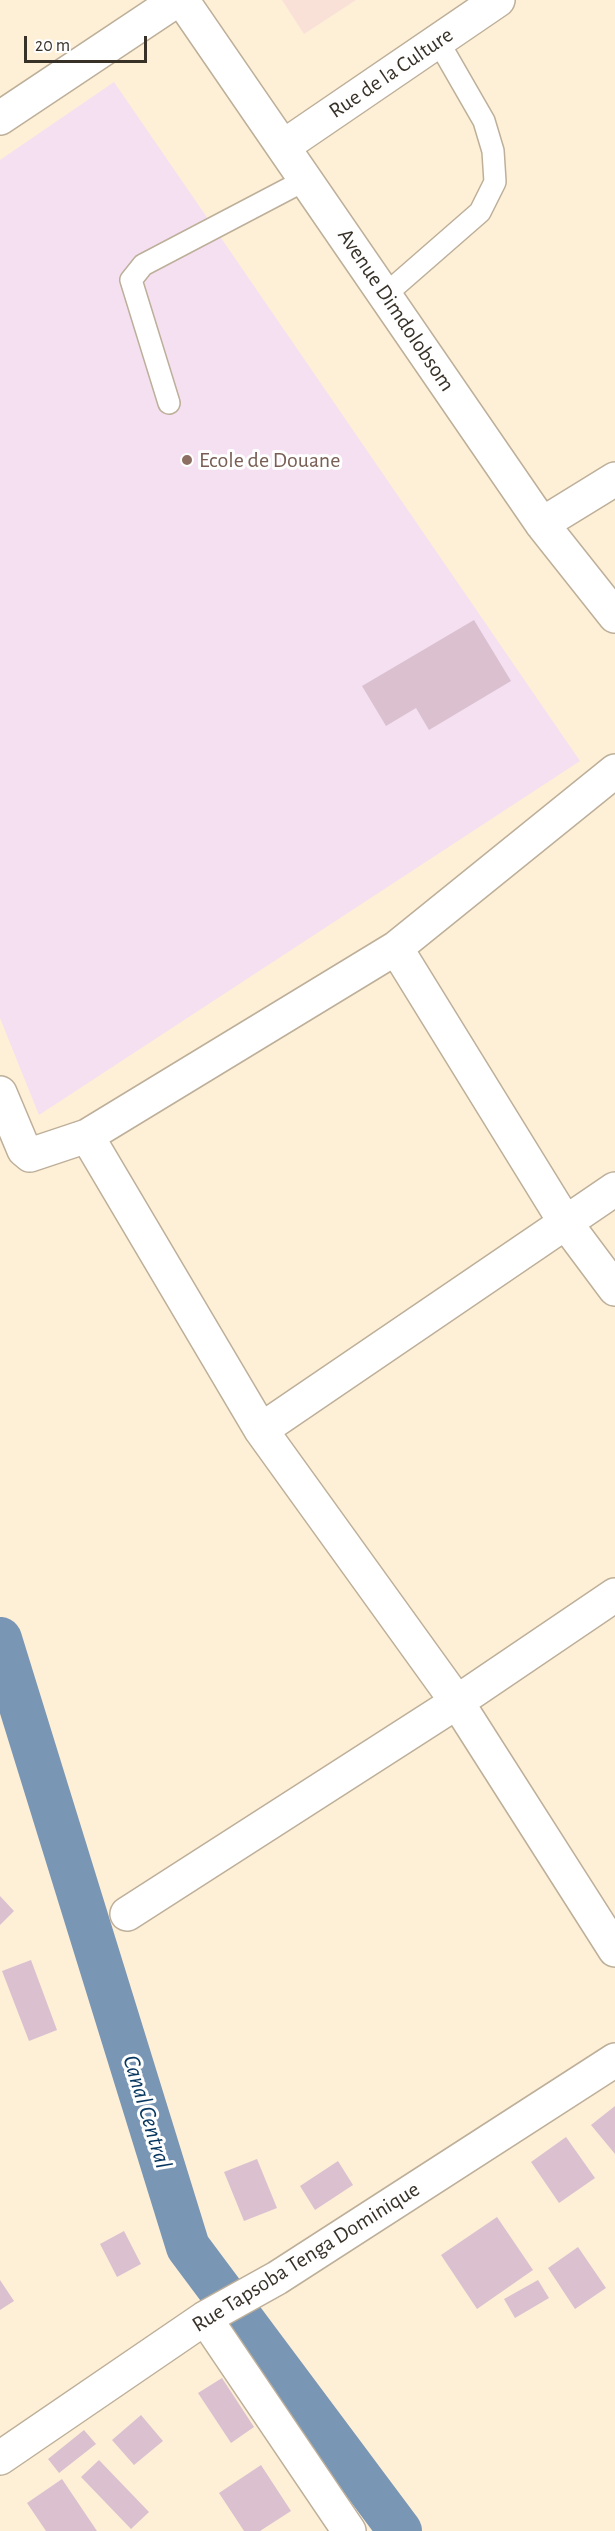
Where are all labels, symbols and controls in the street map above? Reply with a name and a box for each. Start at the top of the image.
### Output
street label: Rue de la Culture [324,22,458,124]
scale bar [27,24,150,62]
text: 20 m [35,37,70,55]
street label: Avenue Dimdolobsom [332,223,460,397]
place label: Ecole de Douane [199,447,340,473]
marker: Ecole de Douane [180,453,194,467]
water label: Canal Central [116,2052,178,2172]
street label: Rue Tapsoba Tenga Dominique [187,2176,425,2338]

